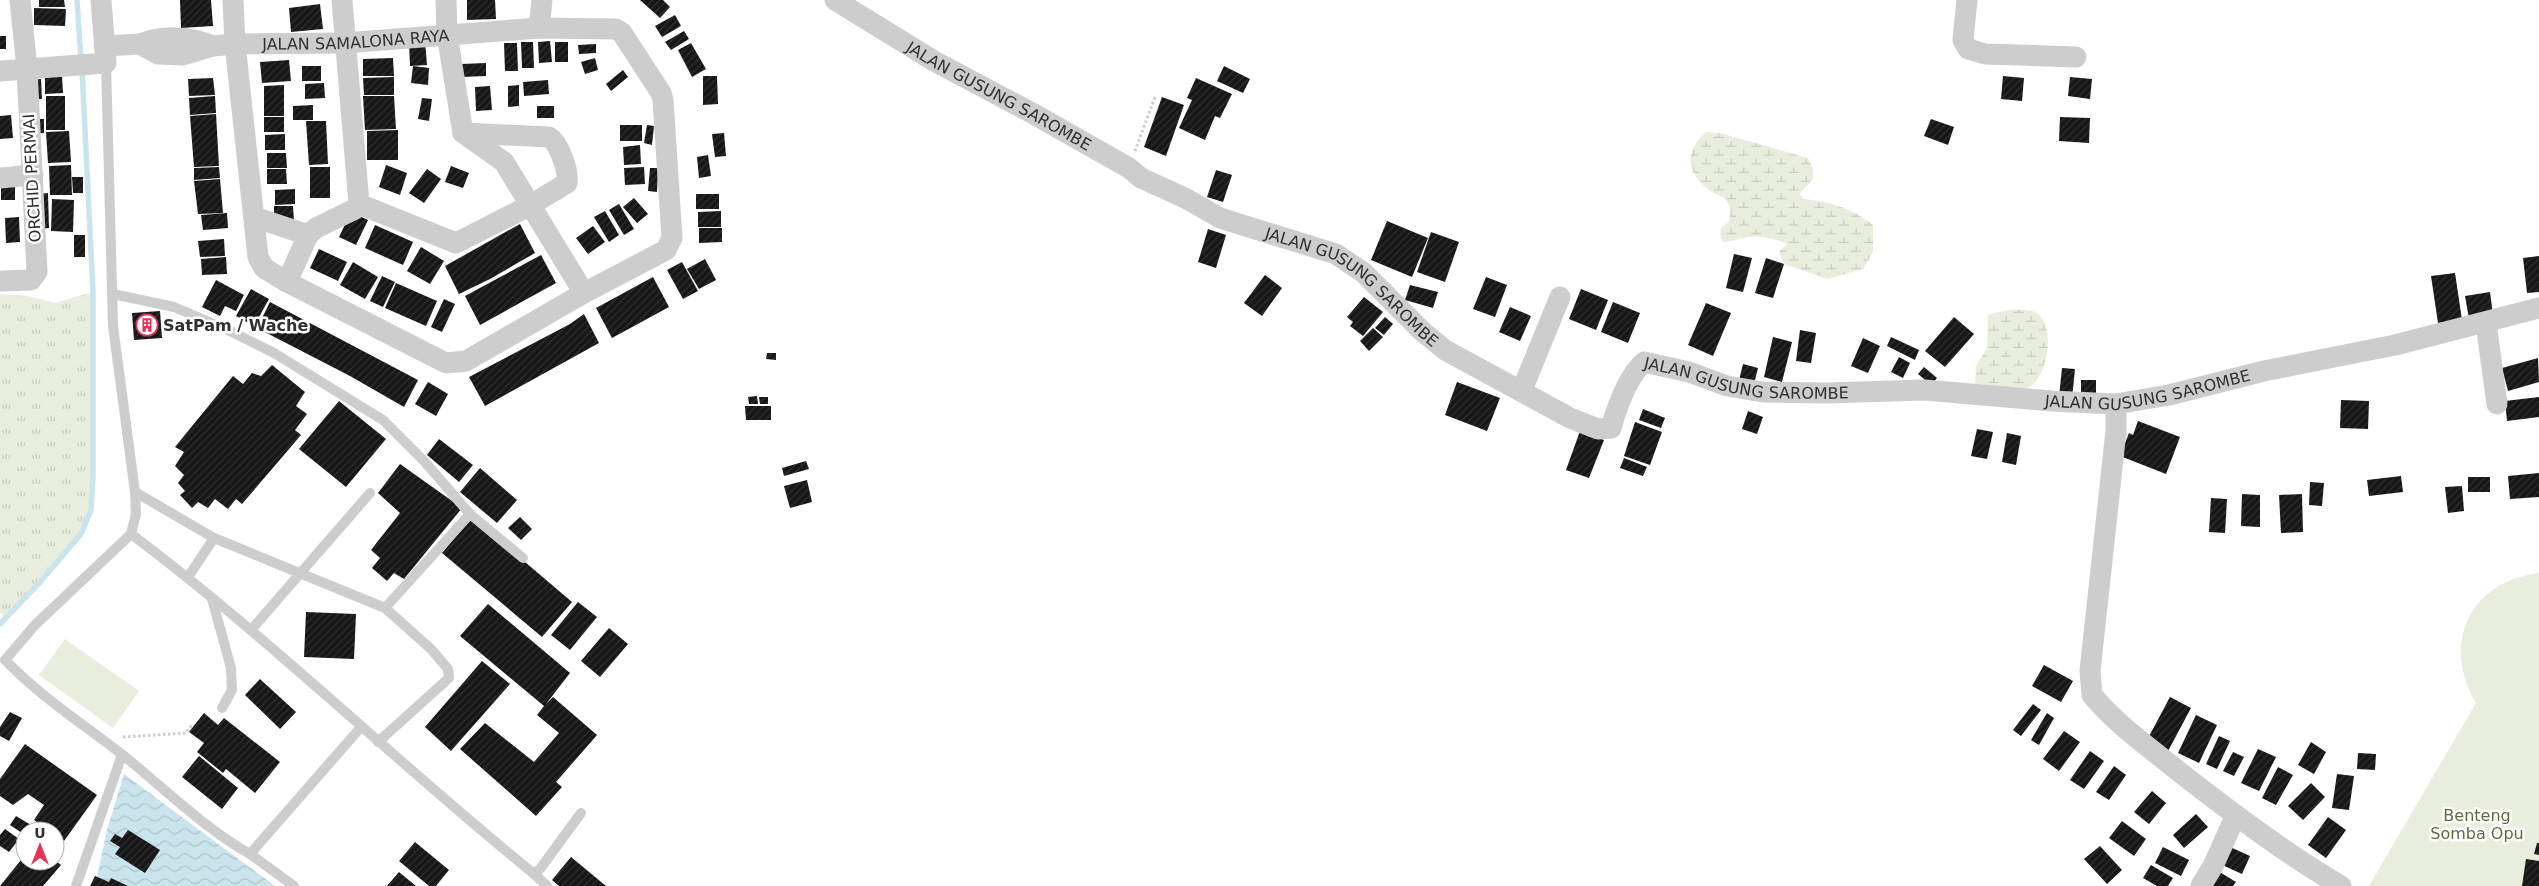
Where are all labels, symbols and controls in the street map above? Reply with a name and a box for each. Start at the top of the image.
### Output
street label: JALAN SAMALONA RAYA [261,25,450,53]
street label: JALAN GUSUNG SAROMBE [902,36,1095,154]
street label: ORCHID PERMAI [19,113,45,243]
street label: JALAN GUSUNG SAROMBE [1262,223,1443,350]
building icon: SatPam / Wache [135,313,159,337]
place label: SatPam / Wache [163,316,308,335]
street label: JALAN GUSUNG SAROMBE [1642,353,1849,403]
street label: JALAN GUSUNG SAROMBE [2043,365,2252,414]
park label: Benteng Somba Opu [2430,806,2524,843]
north arrow [15,821,65,871]
text: U [34,825,46,841]

